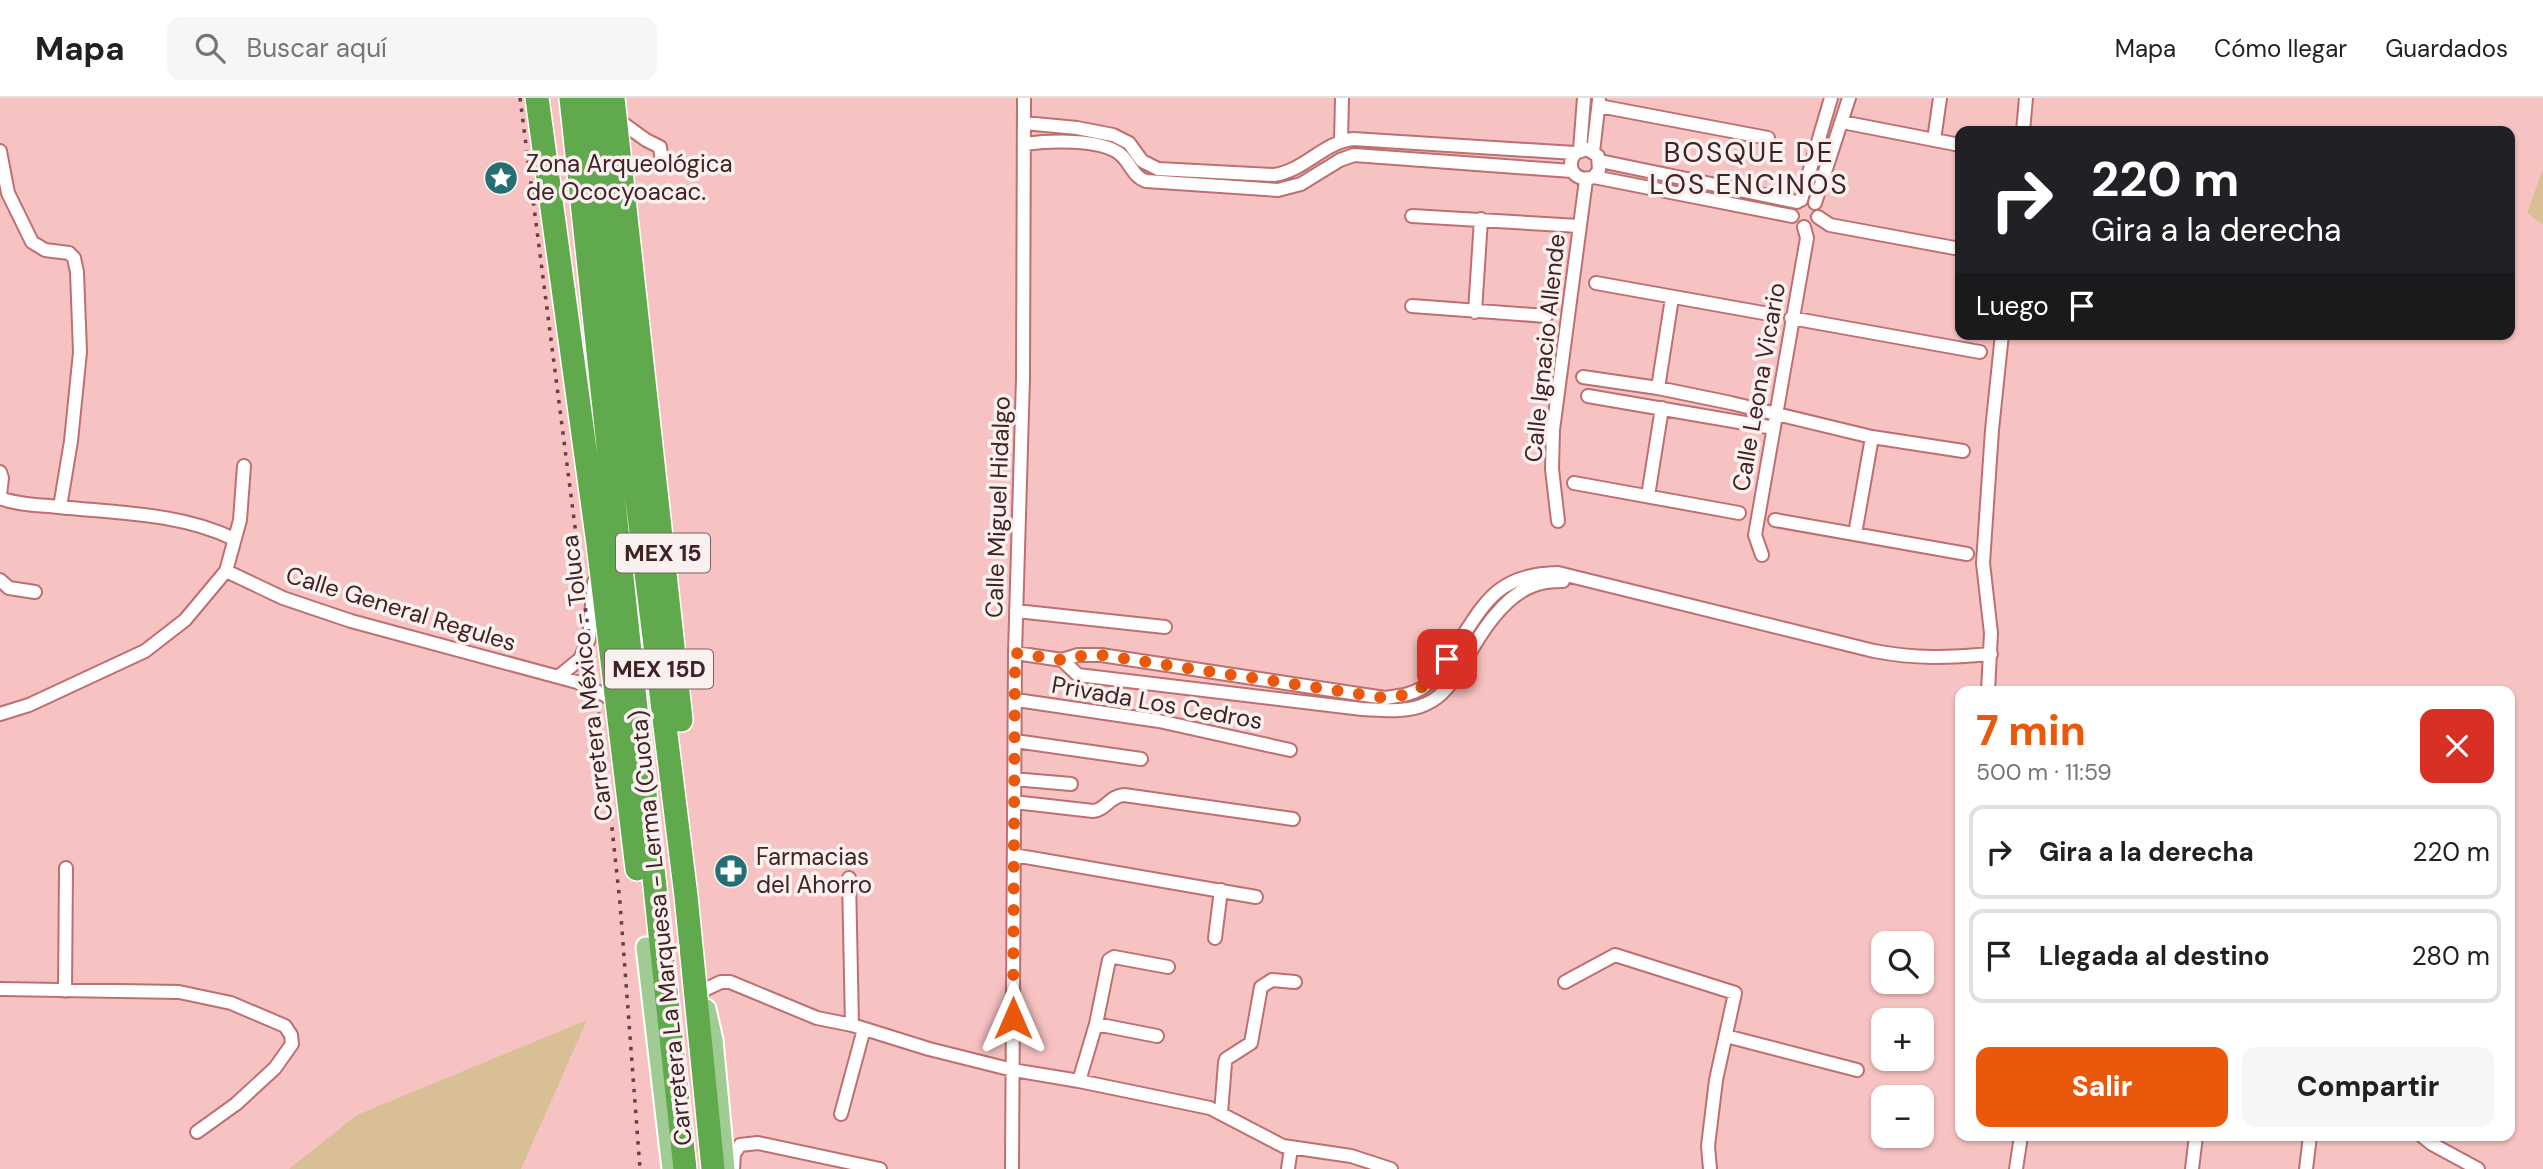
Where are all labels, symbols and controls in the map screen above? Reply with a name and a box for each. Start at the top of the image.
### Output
search box [167,17,657,80]
text: Mapa [35,27,125,70]
icon: search [191,29,229,67]
text: Buscar aquí [247,31,387,65]
text: Mapa [2115,33,2176,64]
text: Cómo llegar [2214,33,2347,64]
text: Guardados [2385,33,2508,64]
district label: BOSQUE DE LOS ENCINOS [1649,134,1849,203]
text: 220 m [2091,147,2239,211]
place label: Zona Arqueológica de Ococyoacac. [526,148,732,207]
icon: right [1976,154,2067,245]
place icon: Zona Arqueológica de Ococyoacac. [482,159,520,197]
text: Gira a la derecha [2091,209,2341,251]
street label: Calle Ignacio Allende [1517,232,1572,464]
street label: Calle Leona Vicario [1725,280,1792,494]
icon: arrive [2063,287,2101,325]
text: Luego [1976,289,2049,323]
street label: Calle Miguel Hidalgo [978,395,1017,619]
street label: Carretera México - Toluca [554,533,619,823]
road number: MEX 15 [616,534,710,573]
street label: Calle General Regules [282,559,520,658]
pin [1417,629,1477,689]
icon: arrive [1428,640,1466,678]
road number: MEX 15D [605,650,713,688]
street label: Privada Los Cedros [1049,669,1265,736]
text: 7 min [1976,703,2086,758]
street label: Carretera La Marquesa - Lerma (Cuota) [622,709,699,1147]
button: close [2420,709,2494,783]
text: 500 m · 11:59 [1976,757,2112,787]
icon: right [1980,833,2018,871]
text: Gira a la derecha [2039,835,2254,869]
text: 220 m [2412,835,2490,869]
place label: Farmacias del Ahorro [756,841,872,900]
pharmacy icon: Farmacias del Ahorro [712,852,750,890]
map controls [1871,931,1934,1148]
button: search [1871,931,1934,994]
icon: arrive [1980,937,2018,975]
text: Llegada al destino [2039,939,2270,973]
text: 280 m [2412,939,2490,973]
position arrow [976,981,1050,1055]
button: + [1871,1008,1934,1071]
button: Salir [1976,1047,2228,1127]
button: Compartir [2242,1047,2494,1127]
button: − [1871,1085,1934,1148]

